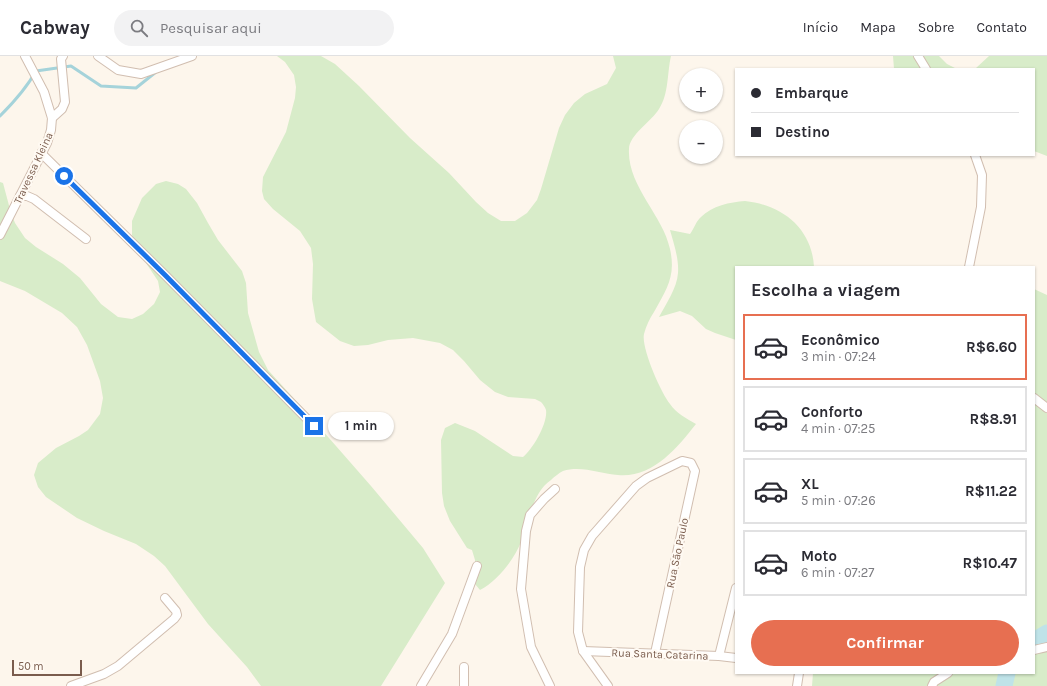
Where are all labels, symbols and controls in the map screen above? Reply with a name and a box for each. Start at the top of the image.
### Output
search box [114,10,394,46]
text: Cabway [20,17,90,39]
icon: search [128,17,150,39]
text: Pesquisar aqui [160,19,262,37]
text: Início [803,19,838,36]
text: Mapa [860,19,896,36]
text: Sobre [918,19,954,36]
text: Contato [976,19,1027,36]
map controls [679,68,723,164]
button: + [679,68,723,112]
text: Embarque [775,84,848,102]
button: − [679,120,723,164]
text: Destino [775,123,830,141]
street label: Travessa Kleina [11,130,56,206]
route start [55,167,73,185]
text: Escolha a viagem [751,279,901,301]
icon: car [753,329,789,365]
text: Econômico [801,331,880,349]
text: R$6.60 [966,338,1017,356]
text: 3 min · 07:24 [801,349,876,364]
icon: car [753,401,789,437]
text: Conforto [801,403,863,421]
text: R$8.91 [970,410,1017,428]
callout: 1 min [328,412,394,440]
route end [305,417,323,435]
text: 1 min [345,418,377,433]
text: 4 min · 07:25 [801,421,875,436]
icon: car [753,473,789,509]
text: XL [801,475,819,493]
text: R$11.22 [965,482,1017,500]
text: 5 min · 07:26 [801,493,876,508]
street label: Rua São Paulo [664,517,691,589]
icon: car [753,545,789,581]
text: Moto [801,547,837,565]
text: R$10.47 [963,554,1017,572]
text: 6 min · 07:27 [801,565,874,580]
button: Confirmar [751,620,1019,666]
street label: Rua Santa Catarina [611,646,709,663]
scale bar [12,658,82,677]
text: 50 m [18,660,44,673]

